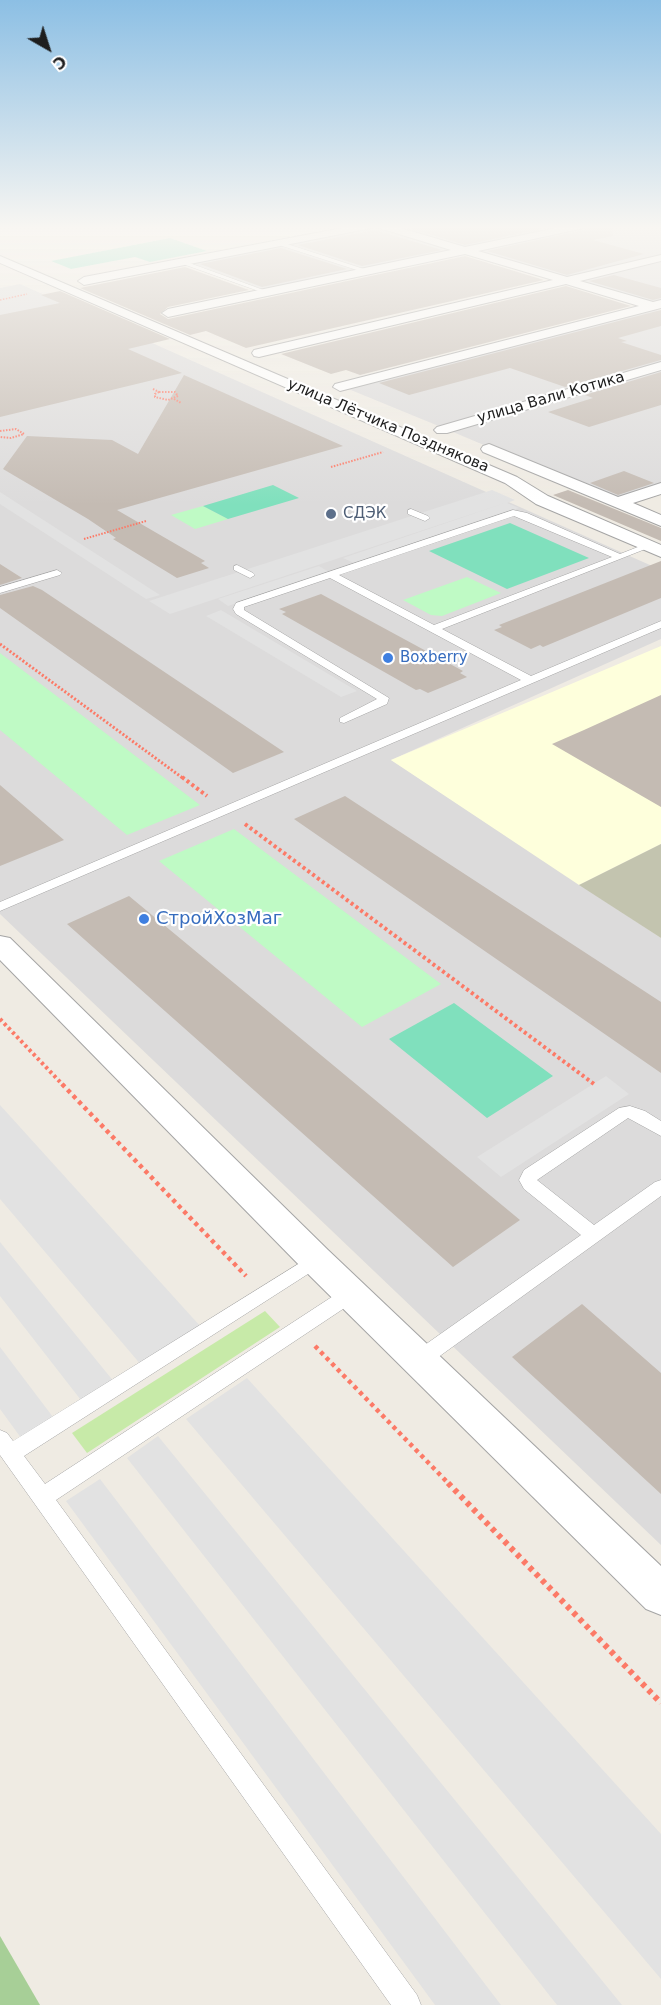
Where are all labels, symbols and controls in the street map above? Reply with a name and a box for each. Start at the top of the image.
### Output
north arrow [18,18,78,78]
text: С [49,51,70,73]
street label: улица Вали Котика [475,368,627,428]
street label: улица Лётчика Позднякова [285,375,491,477]
place label: СДЭК [343,505,386,523]
marker: СДЭК [324,507,338,521]
place label: Boxberry [400,649,468,667]
marker: Boxberry [381,651,395,665]
place label: СтройХозМаг [156,908,282,930]
marker: СтройХозМаг [137,912,151,926]

